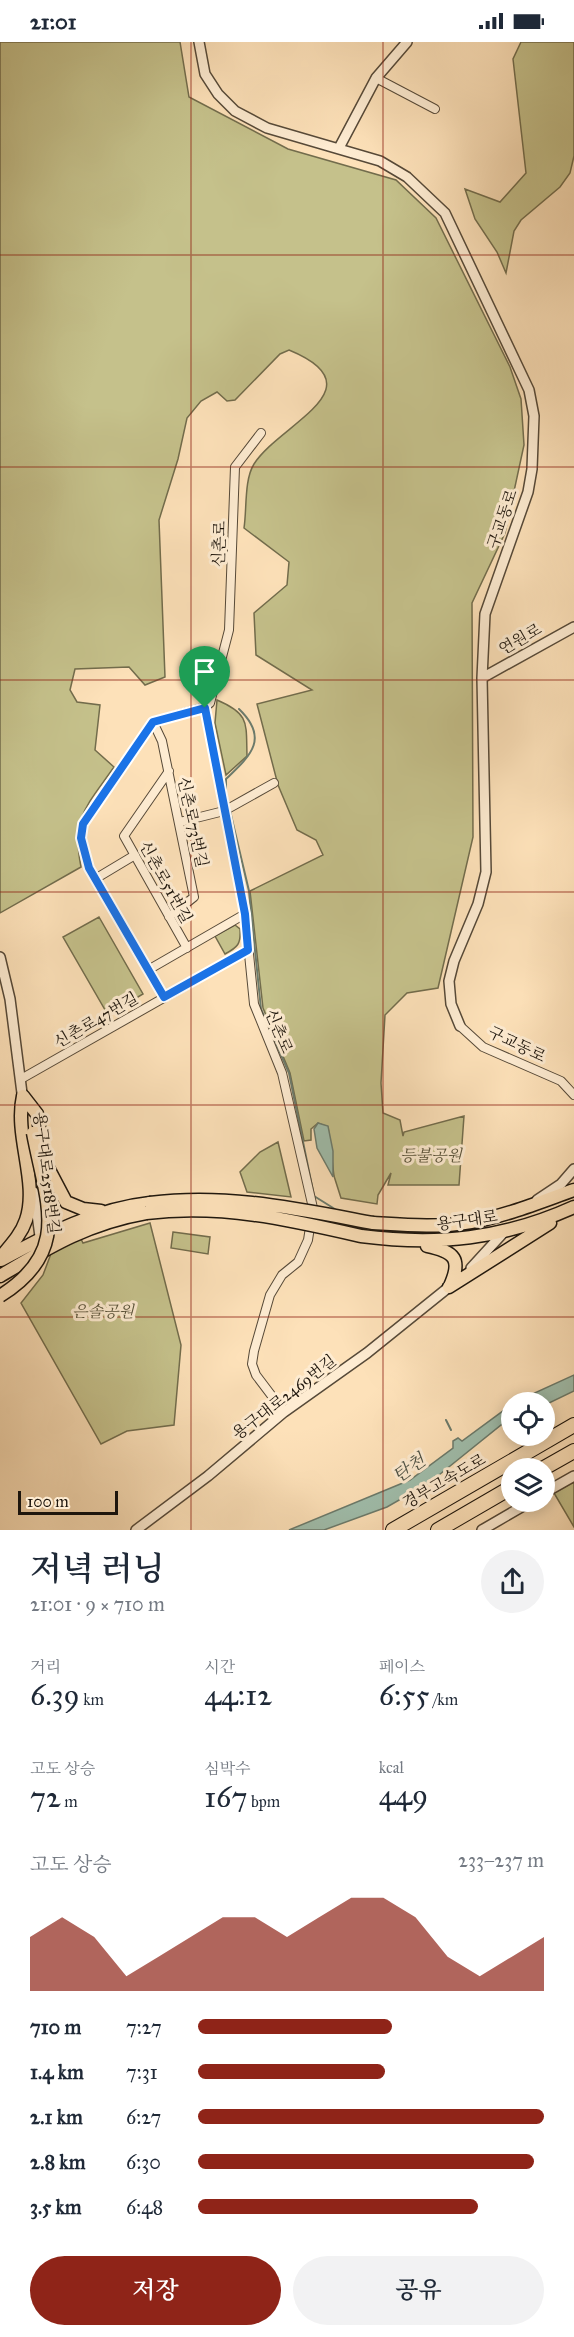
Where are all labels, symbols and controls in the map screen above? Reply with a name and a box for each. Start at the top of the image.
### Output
text: 21:01 [30,8,76,35]
street label: 구교동로 [483,486,521,551]
street label: 신촌로 [209,520,229,568]
street label: 연원로 [495,619,545,659]
pin [179,646,230,708]
icon: arrive [188,655,221,688]
street label: 신촌로73번길 [174,775,212,869]
street label: 신촌로51번길 [136,838,196,926]
street label: 신촌로47번길 [51,988,141,1052]
street label: 신촌로 [261,1006,297,1057]
street label: 구교동로 [485,1022,549,1066]
street label: 용구대로2518번길 [30,1111,64,1235]
park label: 등불공원 [400,1146,463,1165]
street label: 용구대로 [435,1206,499,1234]
park label: 은솔공원 [72,1302,135,1321]
street label: 용구대로2469번길 [228,1351,340,1443]
map controls [501,1392,555,1512]
button: locate [501,1392,555,1446]
water label: 탄천 [388,1448,431,1487]
street label: 경부고속도로 [399,1449,489,1512]
button: layers [501,1458,555,1512]
scale bar [18,1488,118,1516]
text: 100 m [27,1492,69,1511]
text: 저녁 러닝 [30,1549,165,1589]
button: share [481,1550,544,1613]
text: 21:01 · 9 × 710 m [30,1592,165,1616]
text: 거리 [30,1657,61,1676]
text: 시간 [204,1657,235,1676]
text: 페이스 [379,1657,425,1676]
text: 6.39 [30,1677,80,1713]
text: 44:12 [204,1677,272,1713]
text: 6:55 [379,1677,430,1713]
text: km [80,1690,104,1709]
text: /km [430,1690,458,1709]
text: kcal [379,1758,404,1777]
text: 고도 상승 [30,1759,95,1778]
text: 심박수 [204,1759,251,1778]
text: 449 [379,1777,428,1813]
text: 72 [30,1779,61,1815]
text: 167 [204,1779,247,1815]
text: m [61,1792,78,1811]
text: bpm [247,1792,280,1811]
text: 233–237 m [458,1848,544,1872]
text: 고도 상승 [30,1852,112,1876]
text: 710 m [30,2015,81,2039]
text: 7:27 [126,2015,162,2039]
text: 1.4 km [30,2060,84,2084]
text: 7:31 [126,2060,158,2084]
text: 2.1 km [30,2105,83,2129]
text: 6:27 [126,2105,161,2129]
text: 2.8 km [30,2150,85,2174]
text: 6:30 [126,2150,161,2174]
text: 3.5 km [30,2195,82,2219]
text: 6:48 [126,2195,163,2219]
button: 저장 [30,2256,281,2325]
button: 공유 [293,2256,544,2325]

